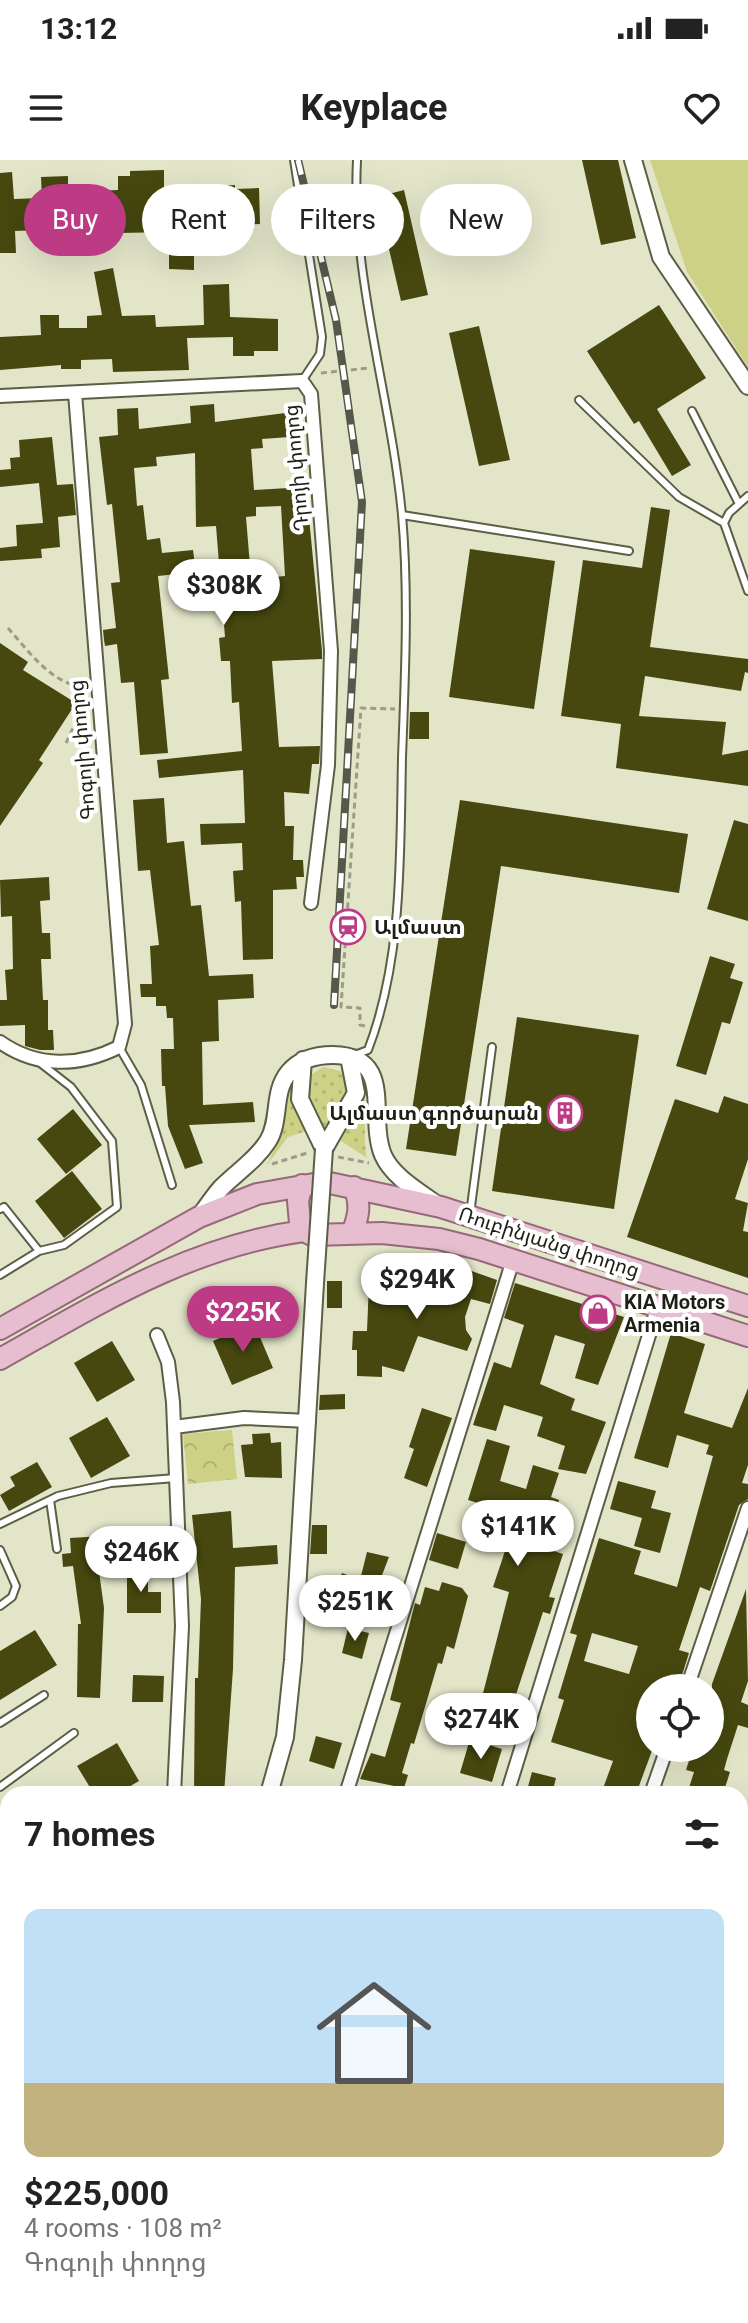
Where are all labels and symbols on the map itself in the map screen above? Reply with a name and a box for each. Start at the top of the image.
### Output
street label: Դրոյի փողոց [278,404,314,532]
pin: $308K [168,559,280,627]
street label: Գոգոլի փողոց [64,679,100,821]
station icon: Ալմաստ [329,908,367,946]
place label: Ալմաստ [374,915,462,939]
building icon: Ալմաստ գործարան [546,1094,584,1132]
place label: Ալմաստ գործարան [329,1101,539,1125]
street label: Ռուբինյանց փողոց [456,1201,642,1283]
pin: $294K [361,1253,473,1321]
pin: $225K [187,1286,299,1354]
place label: KIA Motors Armenia [624,1290,725,1337]
shop icon: KIA Motors Armenia [579,1294,617,1332]
pin: $141K [462,1500,574,1568]
pin: $246K [85,1526,197,1594]
pin: $251K [299,1575,411,1643]
pin: $274K [425,1693,537,1761]

